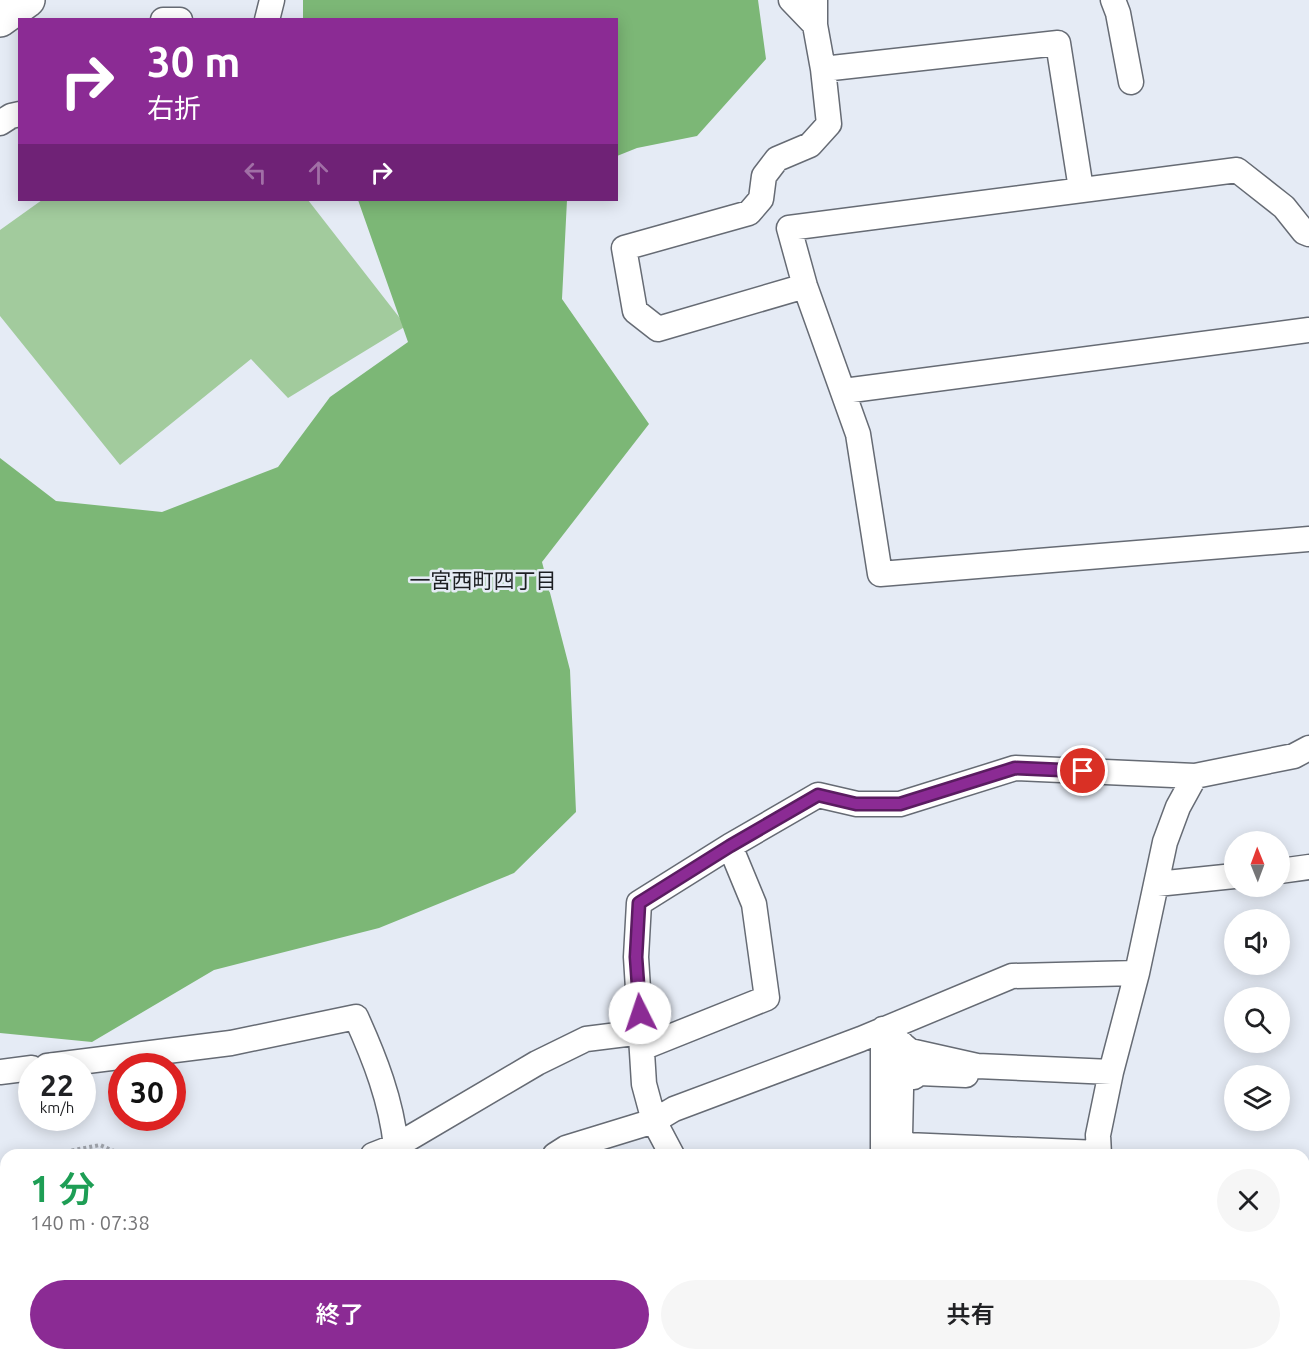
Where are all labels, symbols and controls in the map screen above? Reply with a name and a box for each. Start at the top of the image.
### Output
text: 30 m [147,38,241,85]
icon: right [48,42,126,120]
text: 右折 [147,93,201,123]
icon: left [239,156,272,189]
icon: ahead [302,156,335,189]
icon: right [365,156,398,189]
district label: 一宮西町四丁目 [410,568,557,592]
pin [1057,745,1108,796]
icon: arrive [1066,754,1099,787]
north arrow [1224,831,1290,897]
map controls [1224,831,1290,1131]
button: sound [1224,909,1290,975]
position arrow [608,981,672,1045]
button: search [1224,987,1290,1053]
speed limit sign: 30 [108,1053,186,1131]
button: layers [1224,1065,1290,1131]
text: 22 [40,1068,74,1102]
text: km/h [40,1099,74,1116]
text: 1 分 [30,1168,95,1209]
button: close [1217,1169,1280,1232]
text: 140 m · 07:38 [30,1211,150,1234]
button: 終了 [30,1280,649,1349]
button: 共有 [661,1280,1280,1349]

